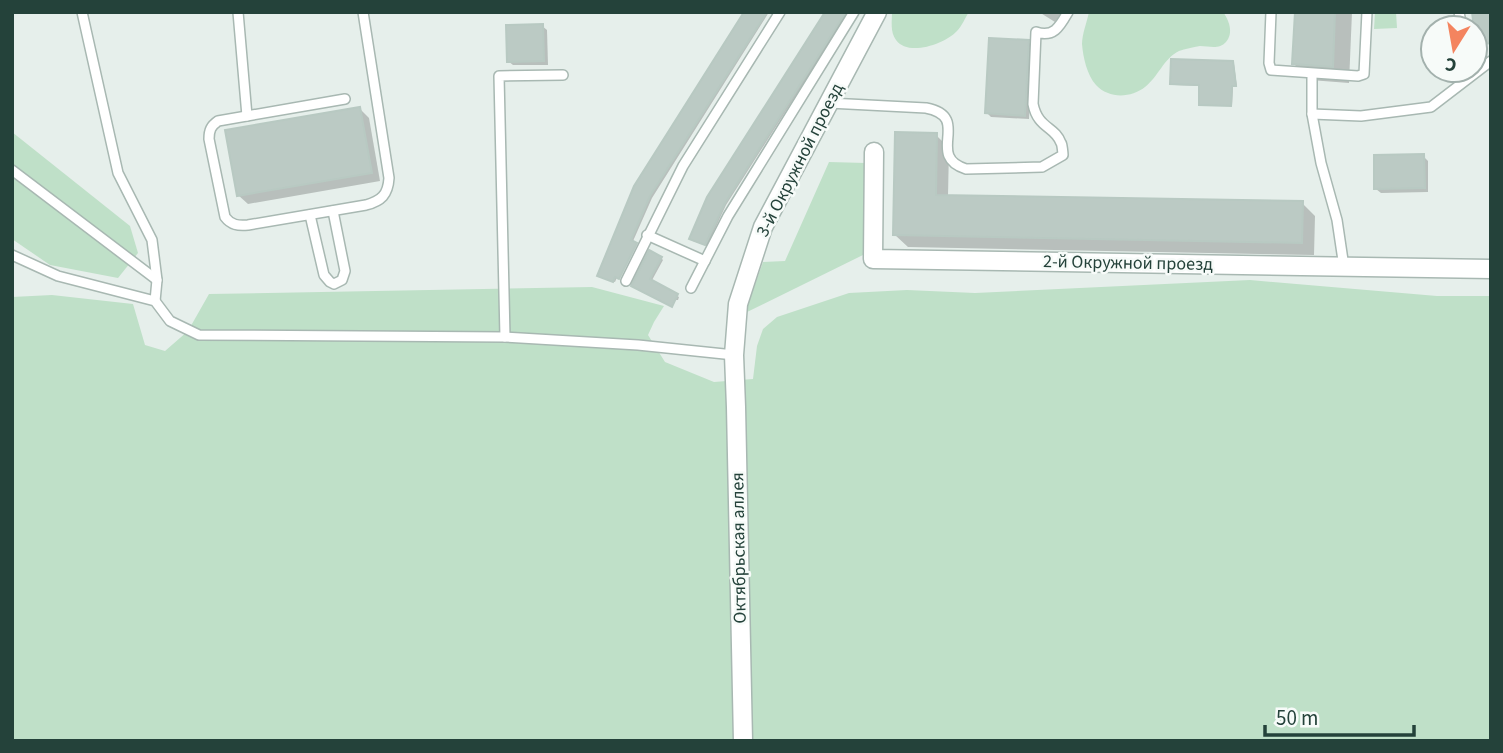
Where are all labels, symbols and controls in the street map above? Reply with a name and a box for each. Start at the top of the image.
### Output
north arrow [1419,14,1489,84]
text: С [1443,50,1459,79]
street label: 3-й Окружной проезд [750,78,850,241]
street label: 2-й Окружной проезд [1043,249,1213,277]
street label: Октябрьская аллея [725,472,753,624]
scale bar [1265,694,1414,738]
text: 50 m [1276,703,1318,733]

